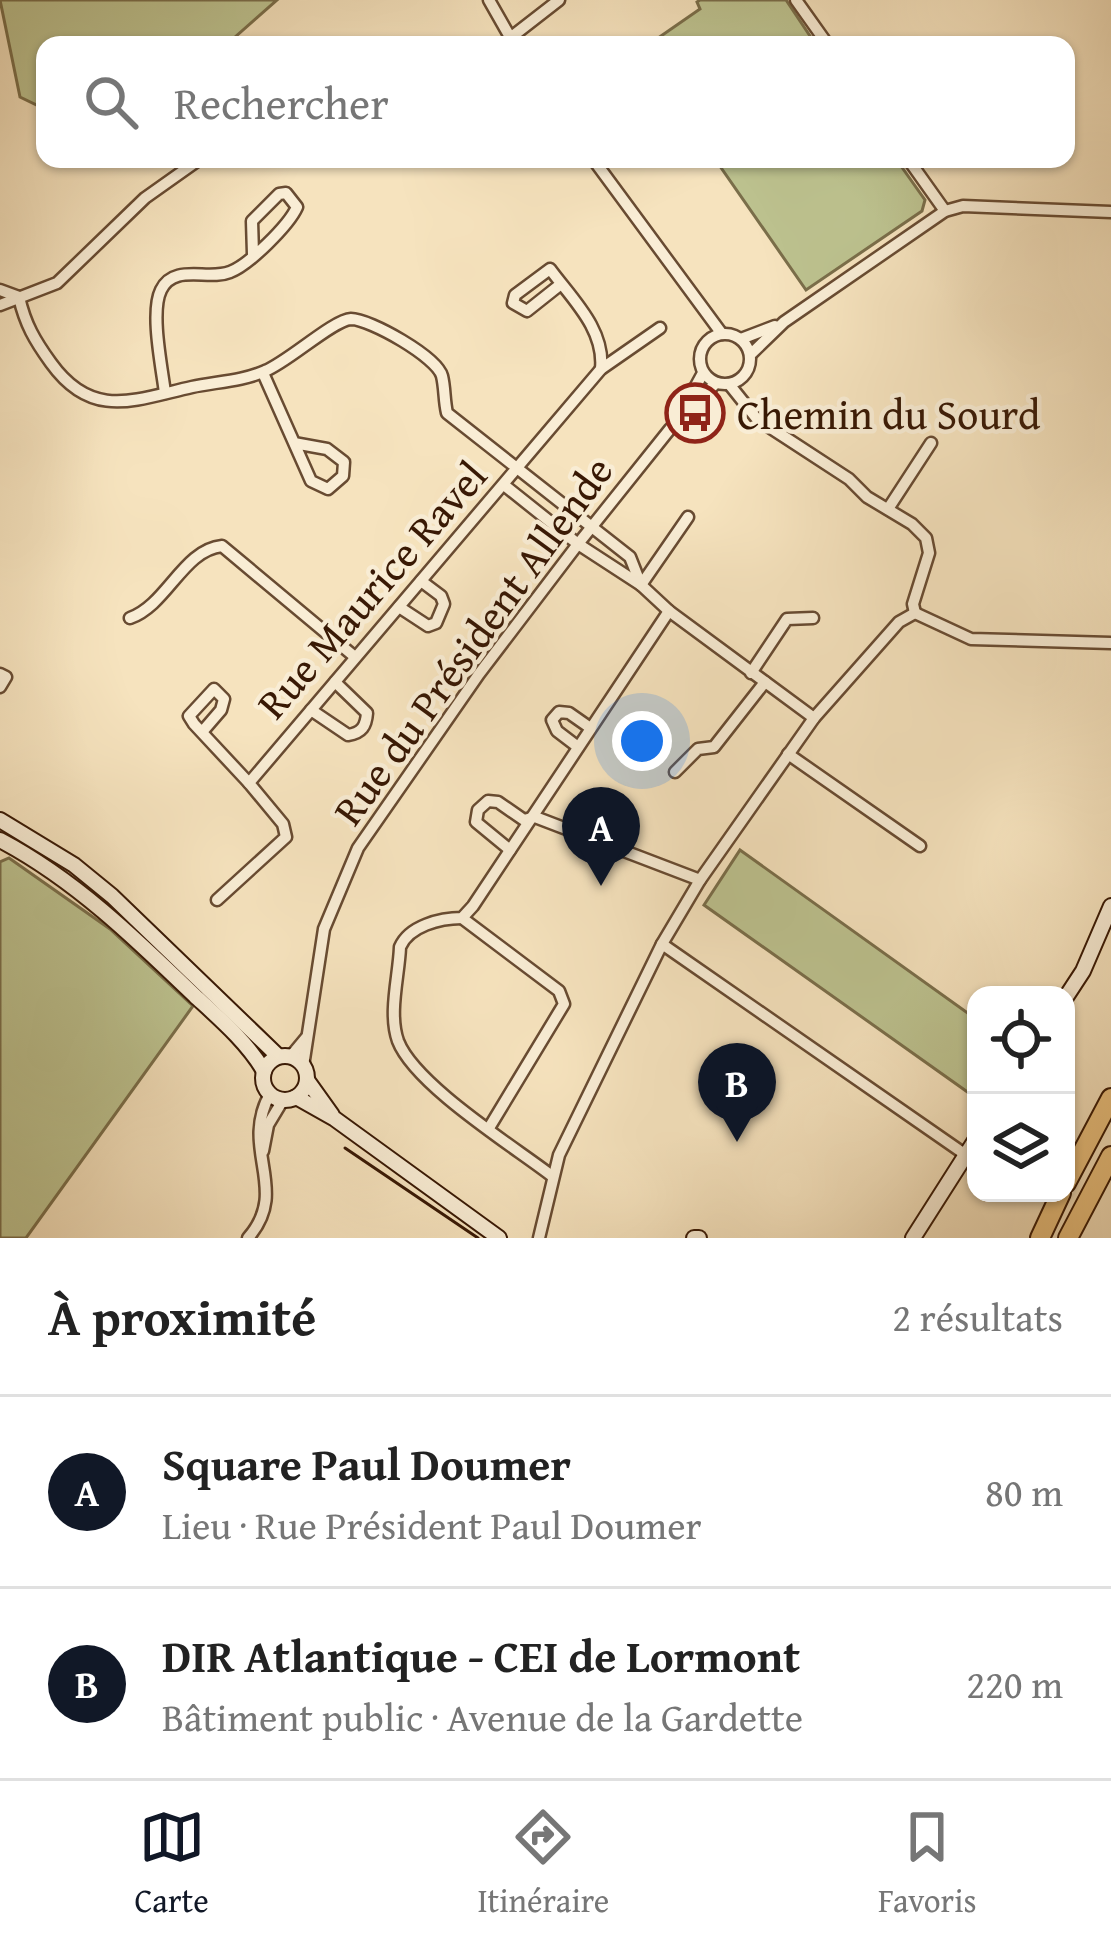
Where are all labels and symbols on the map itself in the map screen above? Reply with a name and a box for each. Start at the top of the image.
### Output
bus stop icon: Chemin du Sourd [664,382,726,444]
place label: Chemin du Sourd [737,383,1041,444]
street label: Rue du Président Allende [322,446,622,834]
street label: Rue Maurice Ravel [242,447,500,731]
your location [612,711,672,771]
pin: A [562,787,640,886]
pin: B [698,1043,776,1142]

